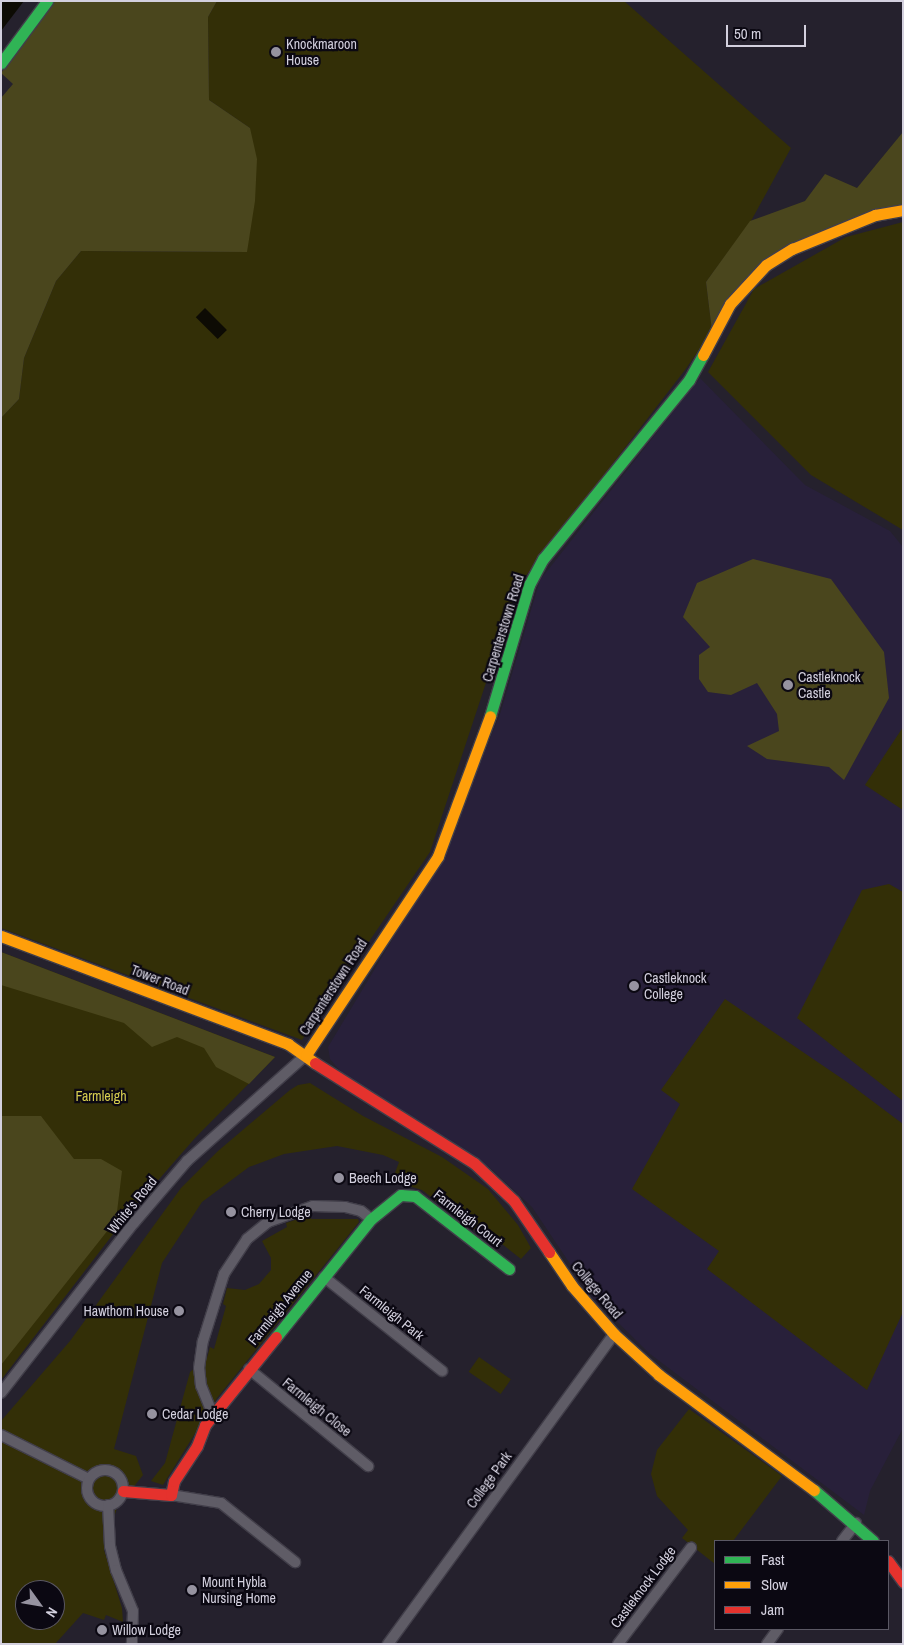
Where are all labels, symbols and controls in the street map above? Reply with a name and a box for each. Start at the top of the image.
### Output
scale bar [729,15,809,47]
text: 50 m [734,23,761,44]
place label: Knockmaroon House [286,36,357,68]
marker: Knockmaroon House [270,46,282,58]
street label: Carpenterstown Road [479,572,527,684]
place label: Castleknock Castle [798,669,861,702]
marker: Castleknock Castle [782,679,794,691]
street label: Carpenterstown Road [296,936,370,1038]
street label: Tower Road [128,961,192,999]
place label: Castleknock College [644,970,707,1002]
marker: Castleknock College [628,980,640,992]
park label: Farmleigh [75,1088,127,1104]
place label: Beech Lodge [349,1170,417,1186]
marker: Beech Lodge [333,1172,345,1184]
street label: White's Road [104,1173,160,1237]
street label: Farmleigh Court [430,1186,506,1250]
place label: Cherry Lodge [241,1204,311,1220]
marker: Cherry Lodge [225,1206,237,1218]
street label: College Road [568,1258,626,1322]
street label: Farmleigh Avenue [244,1266,316,1348]
street label: Farmleigh Park [356,1282,428,1344]
place label: Hawthorn House [84,1303,169,1319]
marker: Hawthorn House [173,1305,185,1317]
street label: Farmleigh Close [279,1374,355,1440]
place label: Cedar Lodge [162,1406,228,1422]
marker: Cedar Lodge [146,1408,158,1420]
street label: College Park [463,1448,515,1512]
legend [714,1540,889,1630]
street label: Castleknock Lodge [607,1543,679,1631]
text: Fast [761,1549,784,1570]
place label: Mount Hybla Nursing Home [202,1574,276,1606]
text: Slow [761,1574,788,1595]
north arrow [15,1580,65,1630]
marker: Mount Hybla Nursing Home [186,1584,198,1596]
text: Jam [761,1599,784,1620]
text: N [42,1604,62,1621]
place label: Willow Lodge [112,1622,181,1638]
marker: Willow Lodge [96,1624,108,1636]

